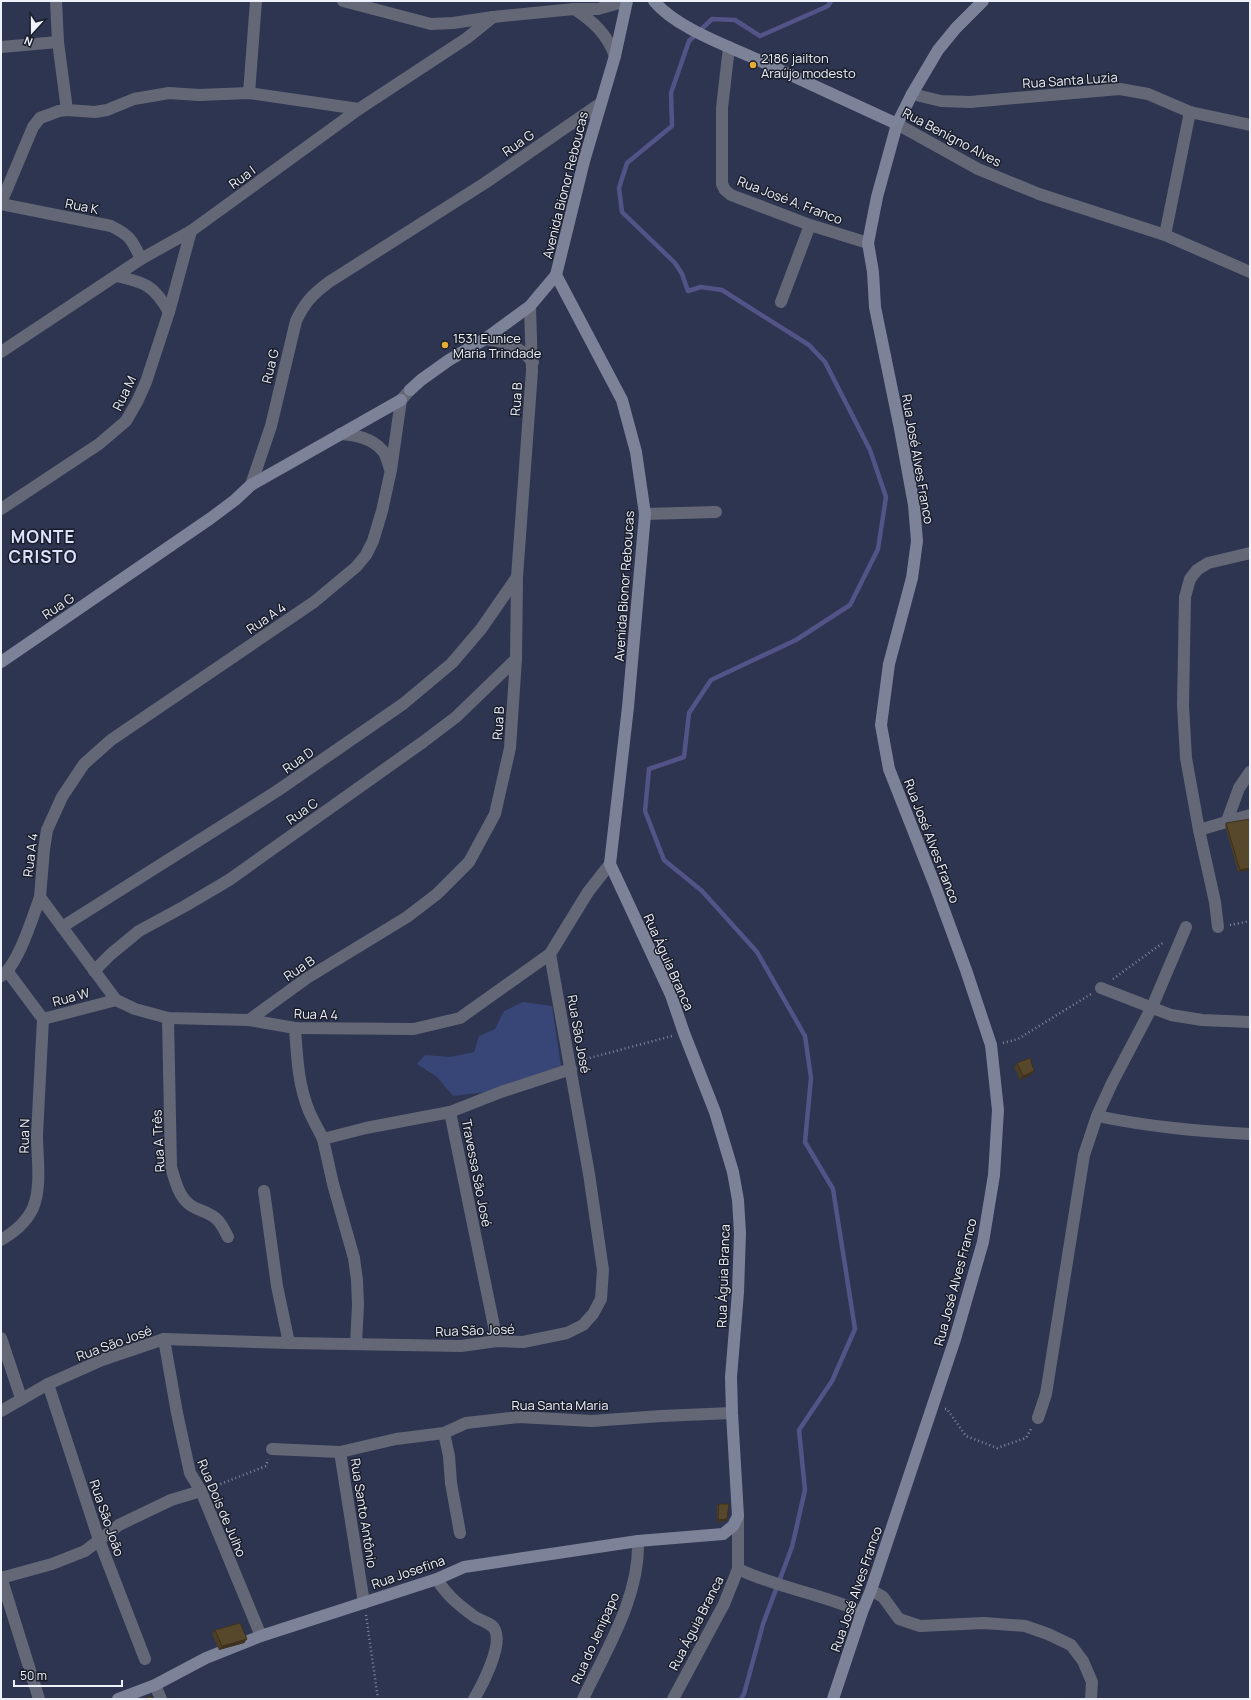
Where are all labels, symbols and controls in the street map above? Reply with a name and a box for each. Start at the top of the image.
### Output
north arrow [12,12,52,52]
text: N [22,33,35,50]
place label: 2186 jailton Araújo modesto [761,49,856,82]
marker: 2186 jailton Araújo modesto [748,60,758,70]
street label: Rua Santa Luzia [1022,68,1118,92]
street label: Rua Benígno Alves [899,103,1005,171]
street label: Avenida Bionor Reboucas [538,109,592,261]
street label: Rua G [499,126,537,160]
street label: Rua I [225,161,259,193]
street label: Rua José A. Franco [735,172,845,228]
street label: Rua K [64,194,100,218]
place label: 1531 Eunice Maria Trindade [453,329,542,362]
marker: 1531 Eunice Maria Trindade [440,340,450,350]
street label: Rua G [257,347,283,385]
street label: Rua M [108,373,140,413]
street label: Rua B [506,382,526,416]
street label: Rua José Alves Franco [898,393,938,526]
street label: Avenida Bionor Reboucas [610,510,638,662]
district label: MONTE CRISTO [9,525,77,568]
street label: Rua G [38,589,78,623]
street label: Rua A 4 [243,598,290,638]
street label: Rua B [488,706,508,740]
street label: Rua D [279,743,317,777]
street label: Rua José Alves Franco [900,776,964,906]
street label: Rua C [282,794,322,828]
street label: Rua A 4 [18,832,42,878]
street label: Rua Águia Branca [640,911,698,1013]
street label: Rua B [280,951,318,985]
street label: Rua W [50,983,92,1011]
street label: Rua São José [563,993,595,1075]
street label: Rua A 4 [294,1004,339,1024]
street label: Rua A Três [147,1109,169,1173]
street label: Travessa São José [458,1118,496,1229]
street label: Rua N [15,1119,33,1153]
street label: Rua José Alves Franco [929,1216,981,1348]
street label: Rua Águia Branca [712,1224,734,1328]
street label: Rua São José [435,1320,515,1340]
street label: Rua São José [74,1321,155,1365]
street label: Rua Santa Maria [512,1396,608,1414]
street label: Rua Dois de Julho [193,1456,251,1560]
street label: Rua Santo Antônio [346,1457,382,1570]
street label: Rua São João [85,1477,129,1559]
street label: Rua José Alves Franco [826,1524,886,1654]
street label: Rua Josefina [369,1551,447,1593]
street label: Rua Águia Branca [664,1573,728,1673]
street label: Rua do Jenipapo [567,1589,623,1687]
scale bar [14,1662,122,1688]
text: 50 m [20,1667,47,1684]

